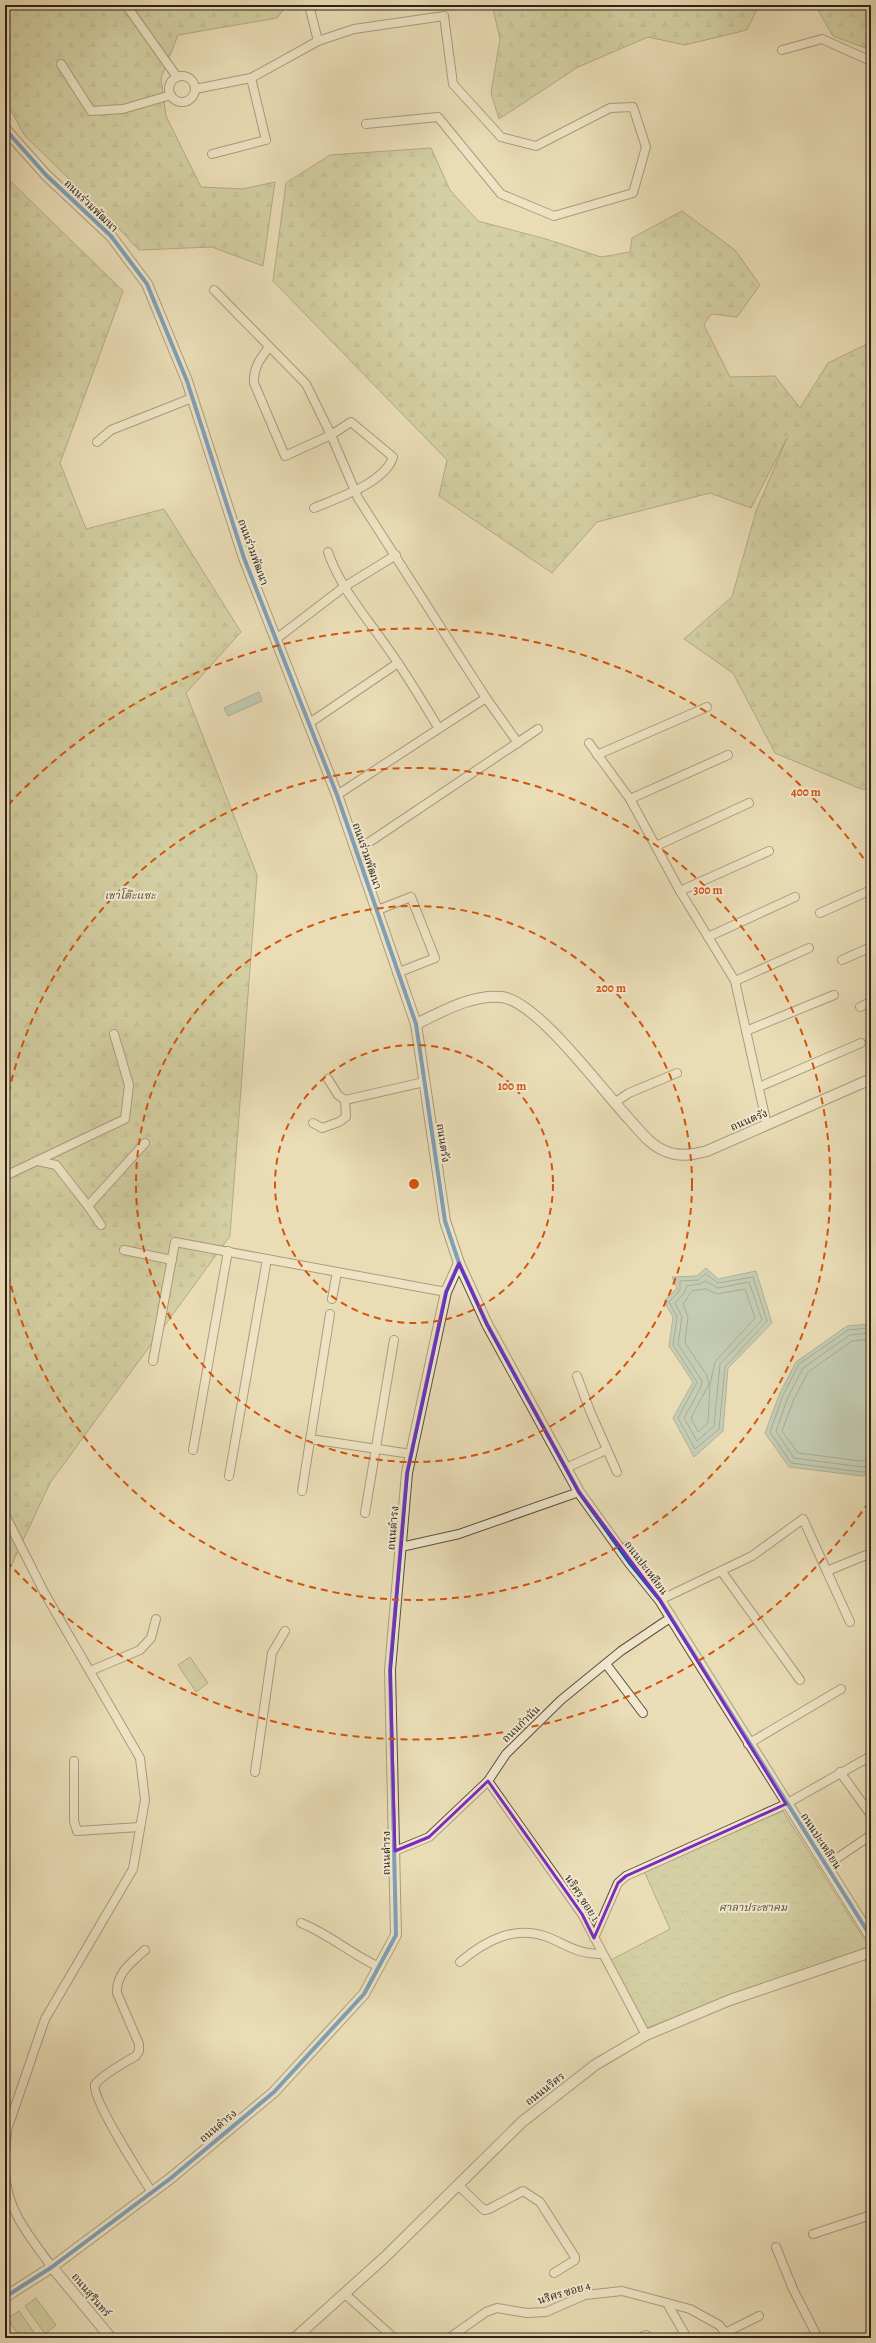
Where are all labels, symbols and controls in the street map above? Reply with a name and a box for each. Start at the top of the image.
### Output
street label: ถนนร่วมพัฒนา [61,176,121,236]
street label: ถนนร่วมพัฒนา [234,517,272,587]
text: 400 m [791,784,821,800]
street label: ถนนร่วมพัฒนา [349,821,385,891]
text: 300 m [693,882,723,898]
park label: เขาโต๊ะแซะ [105,887,157,903]
text: 200 m [596,980,626,996]
text: 100 m [498,1078,526,1094]
street label: ถนนตรัง [728,1105,770,1135]
street label: ถนนตรัง [433,1122,453,1164]
centre of rings [407,1177,421,1191]
street label: ถนนดำรง [384,1505,402,1551]
street label: ถนนปะเหลียน [621,1538,671,1598]
street label: ถนนกำนัน [499,1702,543,1746]
street label: ถนนปะเหลียน [797,1810,845,1872]
street label: ถนนดำรง [379,1831,394,1875]
street label: นริศร ซอย 1 [561,1872,603,1925]
park label: ศาลาประชาคม [719,1900,788,1915]
street label: ถนนนริศร [522,2069,568,2109]
street label: ถนนดำรง [196,2106,240,2146]
street label: ถนนสุรินทร์ [68,2270,114,2321]
street label: นริศร ซอย 4 [536,2278,592,2308]

